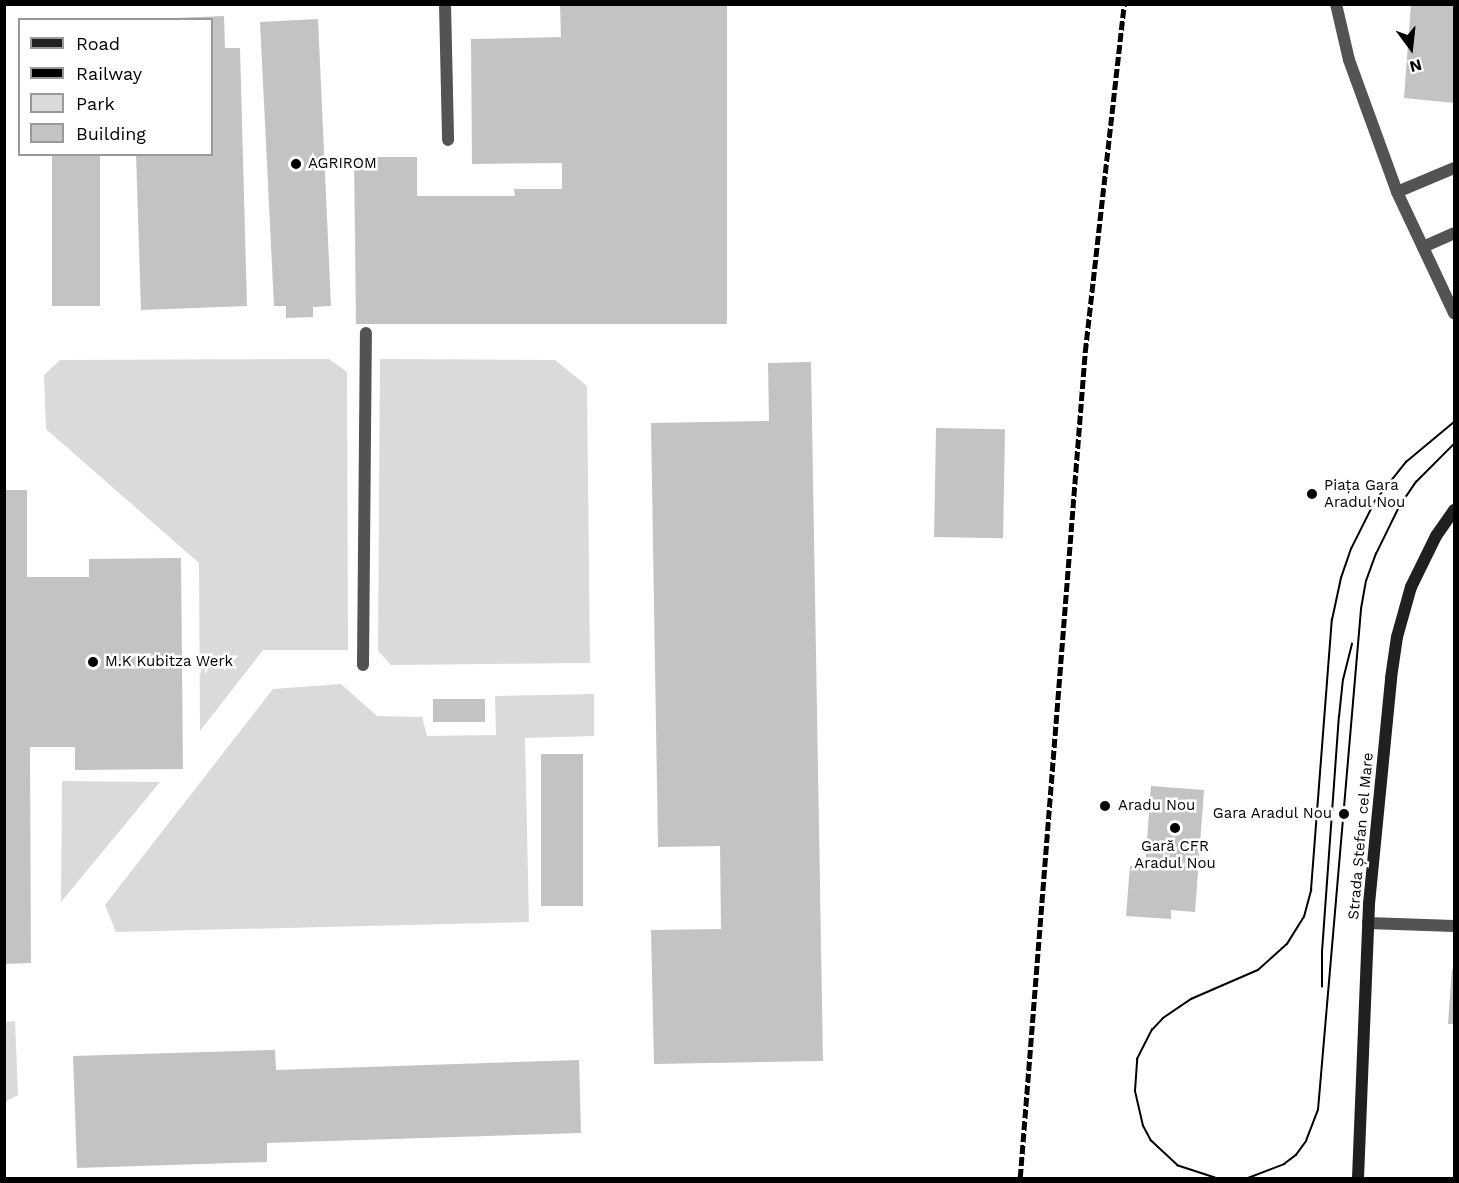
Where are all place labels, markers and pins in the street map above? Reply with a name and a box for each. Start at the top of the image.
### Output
place label: AGRIROM [308,155,377,173]
marker: AGRIROM [289,157,303,171]
place label: Piața Gara Aradul Nou [1324,476,1406,511]
marker: Piața Gara Aradul Nou [1305,487,1319,501]
place label: M.K Kubitza Werk [105,653,234,671]
marker: M.K Kubitza Werk [86,655,100,669]
marker: Aradu Nou [1096,797,1114,815]
place label: Aradu Nou [1118,797,1195,815]
place label: Gara Aradul Nou [1211,805,1332,823]
marker: Gara Aradul Nou [1337,807,1351,821]
marker: Gară CFR Aradul Nou [1168,821,1182,835]
place label: Gară CFR Aradul Nou [1134,837,1216,872]

